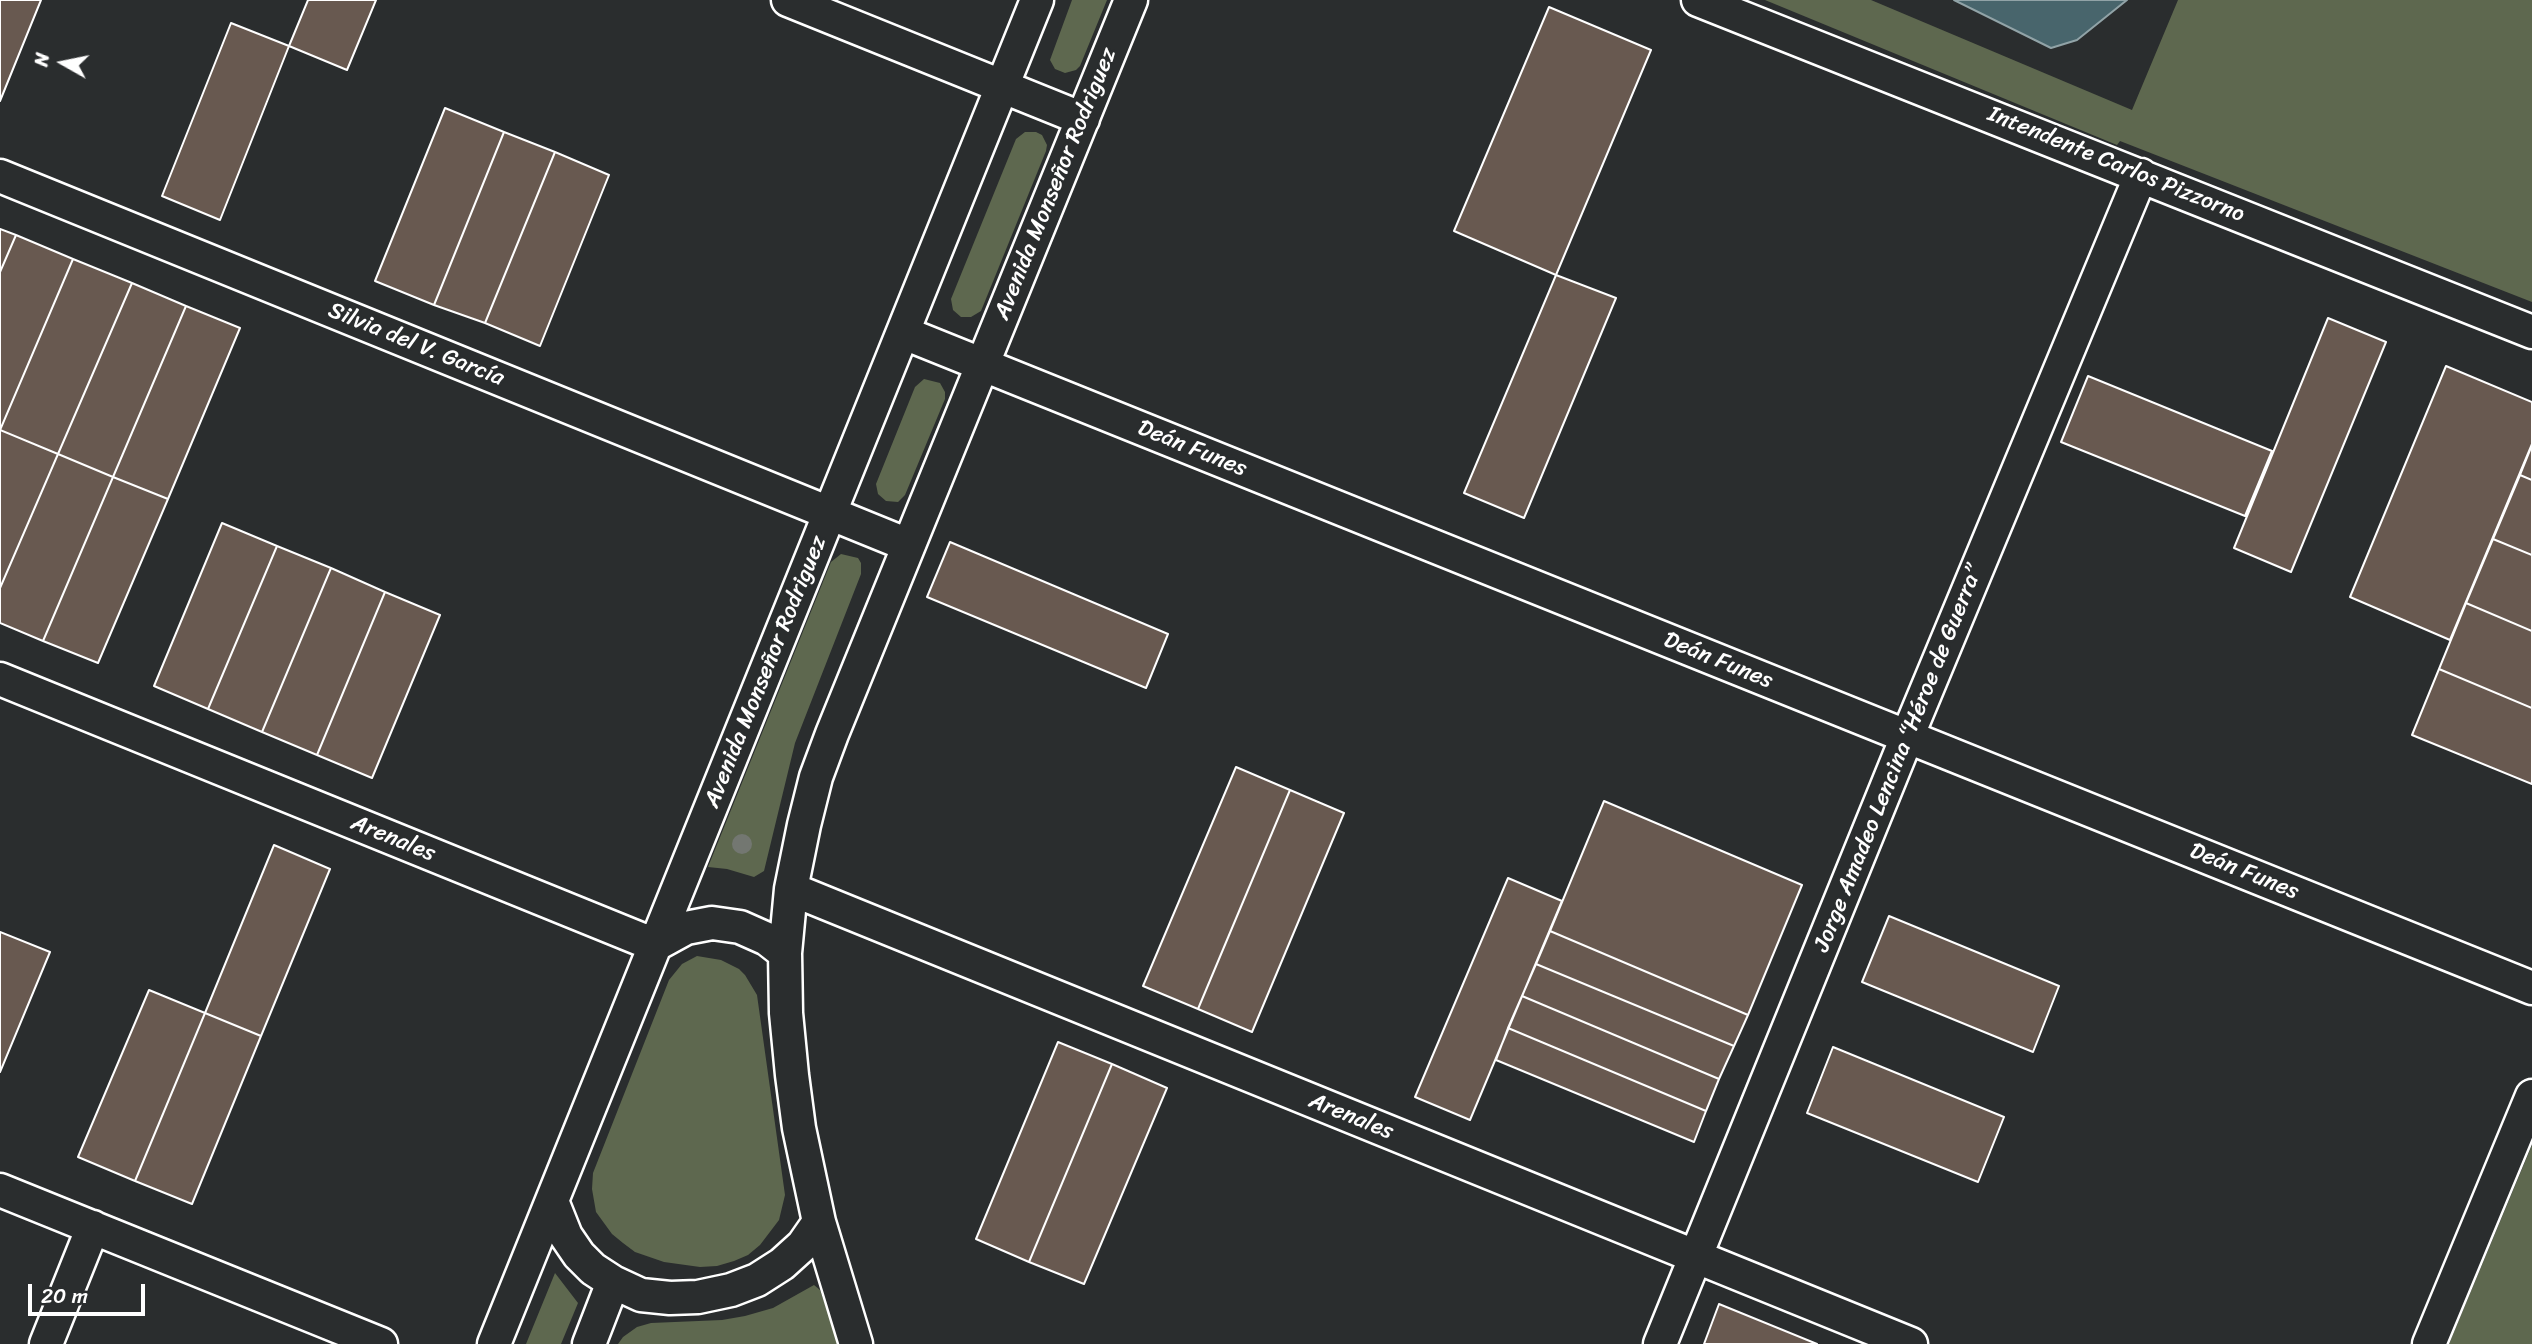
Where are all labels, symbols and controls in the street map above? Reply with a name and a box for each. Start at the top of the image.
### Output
north arrow [28,28,98,98]
street label: Avenida Monseñor Rodriguez [989,44,1123,324]
text: N [24,51,59,69]
street label: Intendente Carlos Pizzorno [1984,101,2248,229]
street label: Silvia del V. García [324,297,508,393]
street label: Deán Funes [1133,415,1251,483]
street label: Avenida Monseñor Rodriguez [699,532,833,812]
street label: Jorge Amadeo Lencina “Héroe de Guerra” [1809,562,1989,956]
street label: Deán Funes [1659,627,1777,695]
street label: Arenales [347,810,439,868]
street label: Deán Funes [2185,838,2303,906]
street label: Arenales [1305,1088,1397,1146]
scale bar [32,1270,149,1314]
text: 20 m [41,1277,88,1315]

